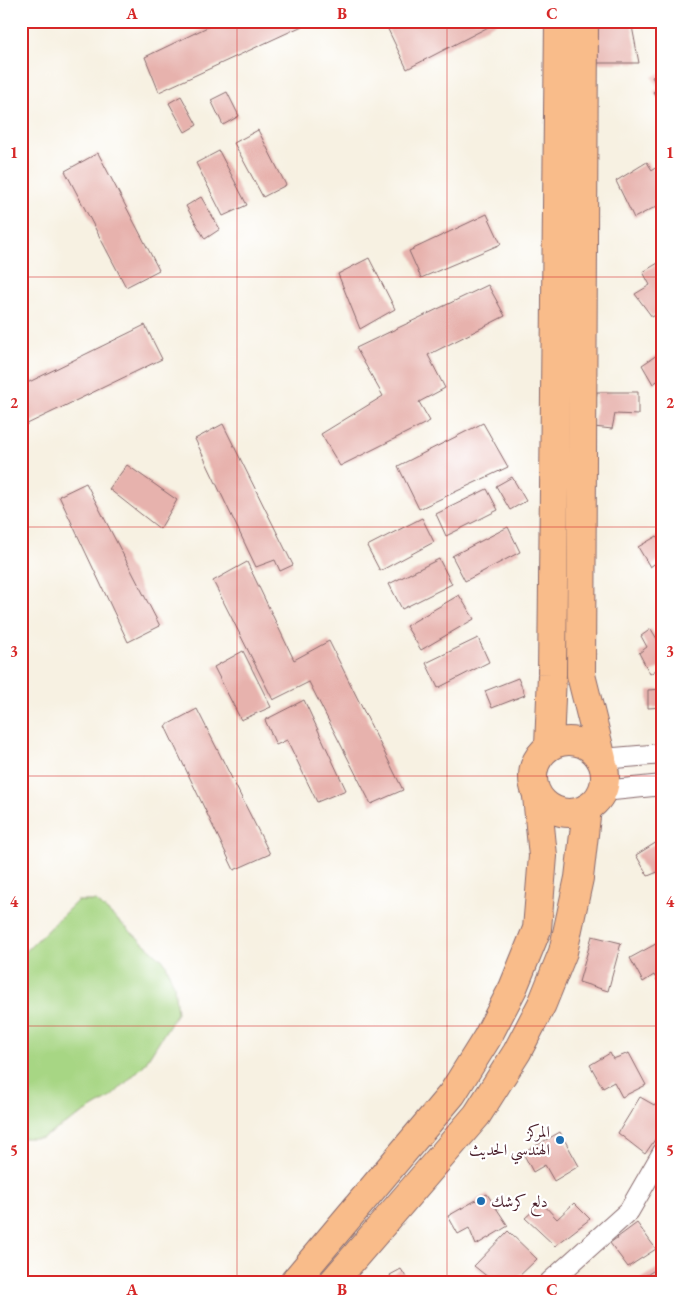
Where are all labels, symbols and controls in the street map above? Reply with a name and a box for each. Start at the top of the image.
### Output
text: A [125,3,138,24]
text: B [337,3,347,24]
text: C [546,3,558,24]
text: 1 [10,142,18,163]
text: 1 [666,142,674,163]
text: 2 [10,392,19,413]
text: 2 [666,392,675,413]
text: 3 [10,641,18,662]
text: 3 [666,641,674,662]
text: 4 [10,891,19,912]
text: 4 [666,891,675,912]
place label: المركز الهندسي الحديث [469,1121,550,1165]
marker: المركز الهندسي الحديث [554,1134,566,1146]
text: 5 [10,1140,18,1161]
text: 5 [666,1140,674,1161]
place label: دلع كرشك [491,1191,548,1217]
marker: دلع كرشك [475,1195,487,1207]
text: A [125,1279,138,1300]
text: B [337,1279,347,1300]
text: C [546,1279,558,1300]

